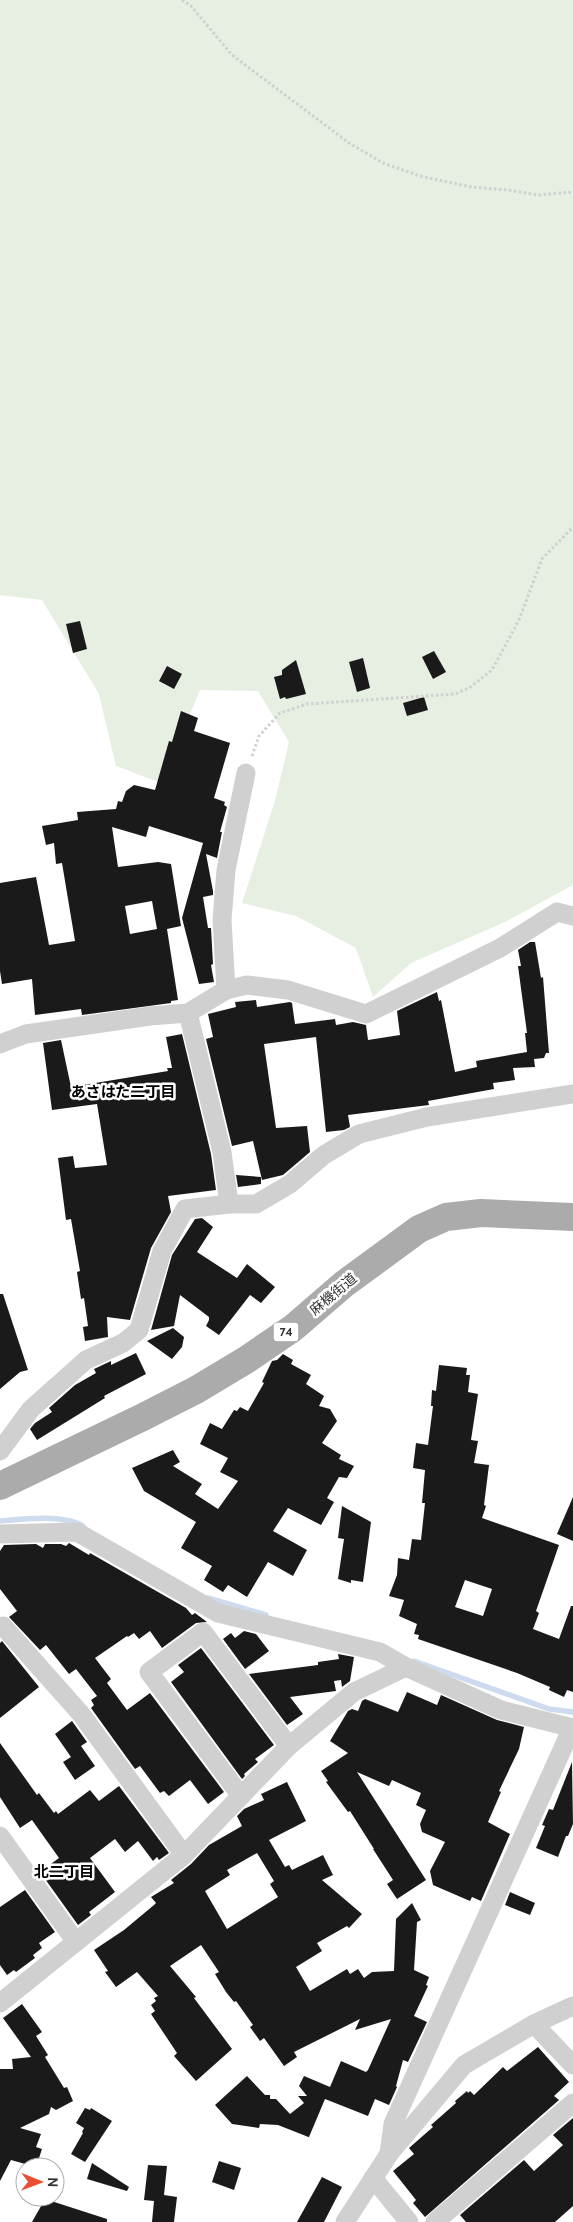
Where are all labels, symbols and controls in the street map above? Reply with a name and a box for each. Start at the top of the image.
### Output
district label: あさはた二丁目 [71,1083,175,1101]
street label: 麻機街道 [306,1269,360,1319]
road number: 74 [274,1322,298,1341]
district label: 北二丁目 [34,1863,94,1881]
north arrow [15,2157,65,2207]
text: N [44,2177,62,2187]

